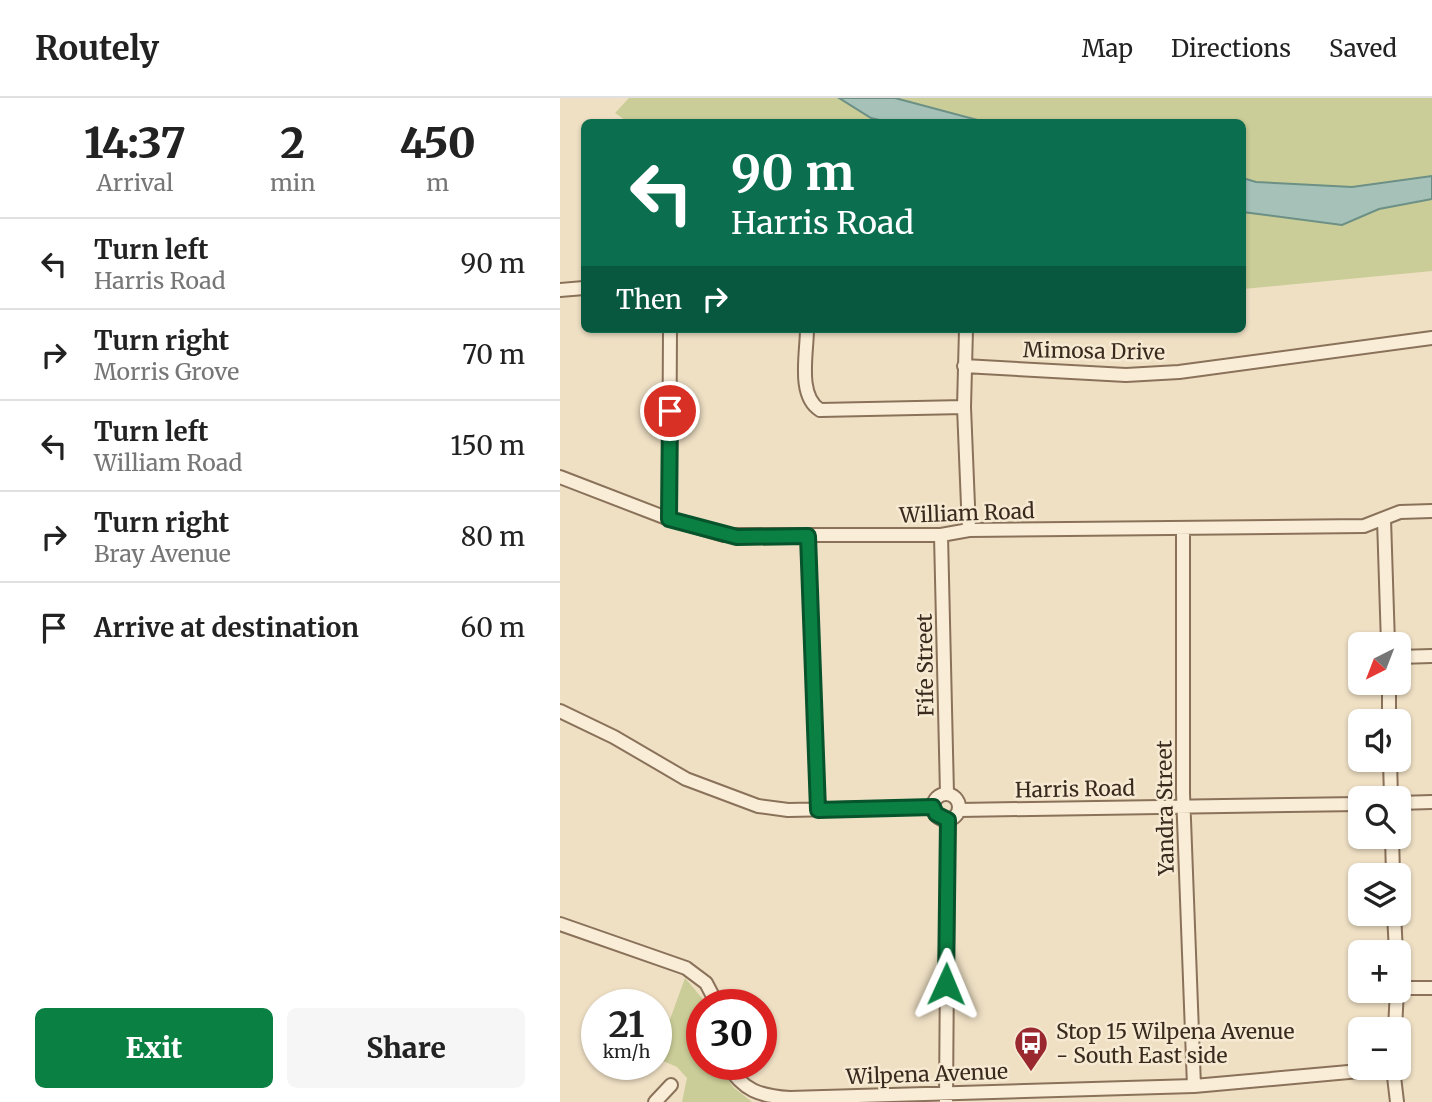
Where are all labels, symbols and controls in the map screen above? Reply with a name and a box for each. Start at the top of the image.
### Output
text: Routely [35,28,159,69]
text: Map [1082,33,1133,64]
text: Directions [1171,33,1291,64]
text: Saved [1329,33,1397,64]
text: 14:37 [84,117,186,169]
text: 2 [280,117,305,169]
text: 450 [400,117,476,169]
text: 90 m [731,142,855,203]
icon: left [616,147,707,238]
text: Arrival [97,168,173,197]
text: min [270,168,315,197]
text: m [426,168,449,197]
text: Harris Road [731,203,914,243]
text: Turn left [94,233,208,266]
icon: left [35,245,73,283]
text: 90 m [461,247,525,280]
text: Harris Road [94,266,226,295]
icon: right [696,280,734,318]
text: Then [616,283,682,316]
text: Turn right [94,324,229,357]
icon: right [35,336,73,374]
street label: Mimosa Drive [1023,336,1165,366]
text: 70 m [462,338,525,371]
text: Morris Grove [94,357,239,386]
pin [640,381,700,441]
icon: arrive [651,392,689,430]
text: Turn left [94,415,208,448]
icon: left [35,427,73,465]
text: 150 m [451,429,525,462]
text: William Road [94,448,242,477]
street label: William Road [898,497,1035,529]
text: Turn right [94,506,229,539]
icon: right [35,518,73,556]
text: 80 m [461,520,525,553]
text: Bray Avenue [94,539,231,568]
icon: arrive [35,609,73,647]
text: Arrive at destination [94,611,359,644]
text: 60 m [461,611,525,644]
street label: Fife Street [911,613,939,717]
north arrow [1348,632,1410,695]
map controls [1348,632,1411,1080]
button: sound [1348,709,1411,772]
street label: Yandra Street [1150,740,1180,877]
street label: Harris Road [1015,774,1136,804]
button: search [1348,786,1411,849]
button: layers [1348,863,1411,926]
button: + [1348,940,1411,1003]
position arrow [909,947,983,1021]
speed limit sign: 30 [686,989,777,1080]
text: 21 [609,1003,644,1047]
button: Exit [35,1008,273,1088]
button: Share [287,1008,525,1088]
button: − [1348,1017,1411,1080]
place label: Stop 15 Wilpena Avenue - South East side [1056,1018,1294,1069]
bus stop icon: Stop 15 Wilpena Avenue - South East side [1012,1024,1050,1073]
text: km/h [603,1040,650,1063]
street label: Wilpena Avenue [845,1058,1009,1090]

